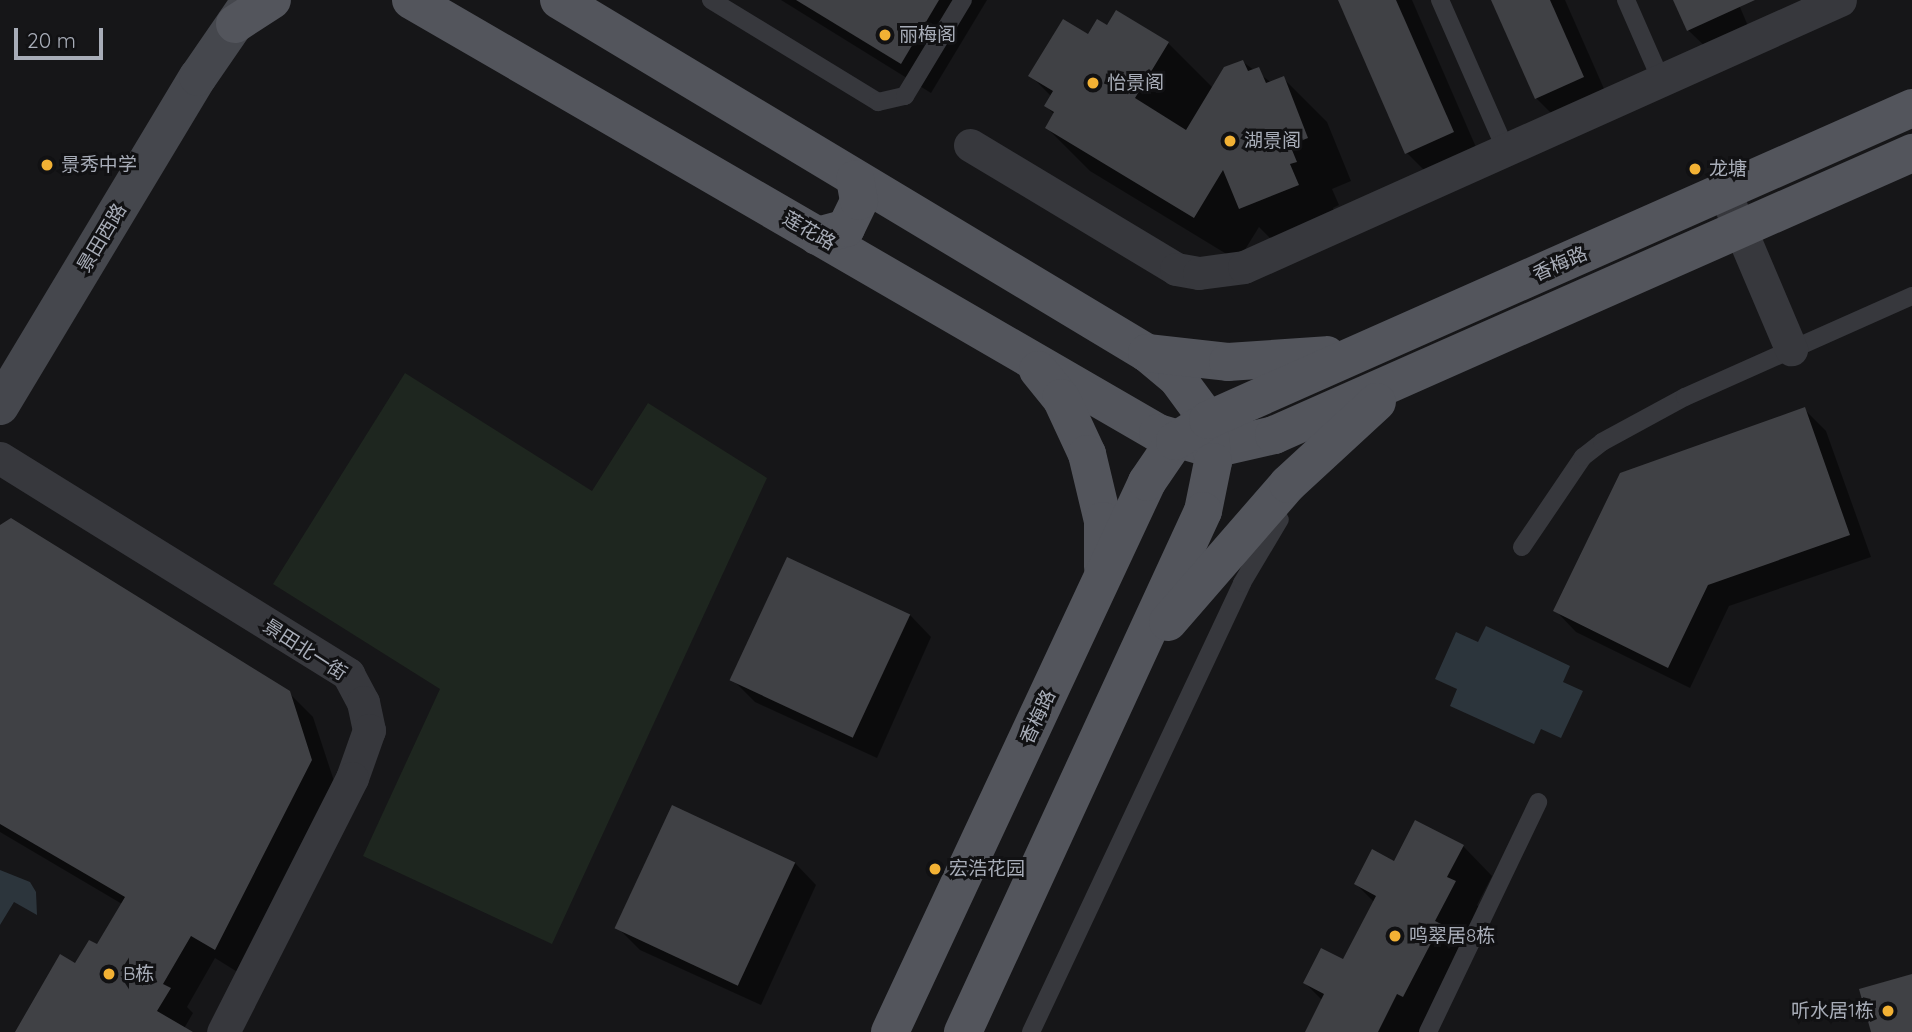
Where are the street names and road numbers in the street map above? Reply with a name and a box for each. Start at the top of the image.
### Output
street label: 景田西路 [73,200,131,276]
street label: 莲花路 [779,207,839,255]
street label: 香梅路 [1529,242,1591,286]
street label: 景田北一街 [259,615,351,685]
street label: 香梅路 [1016,686,1060,748]

